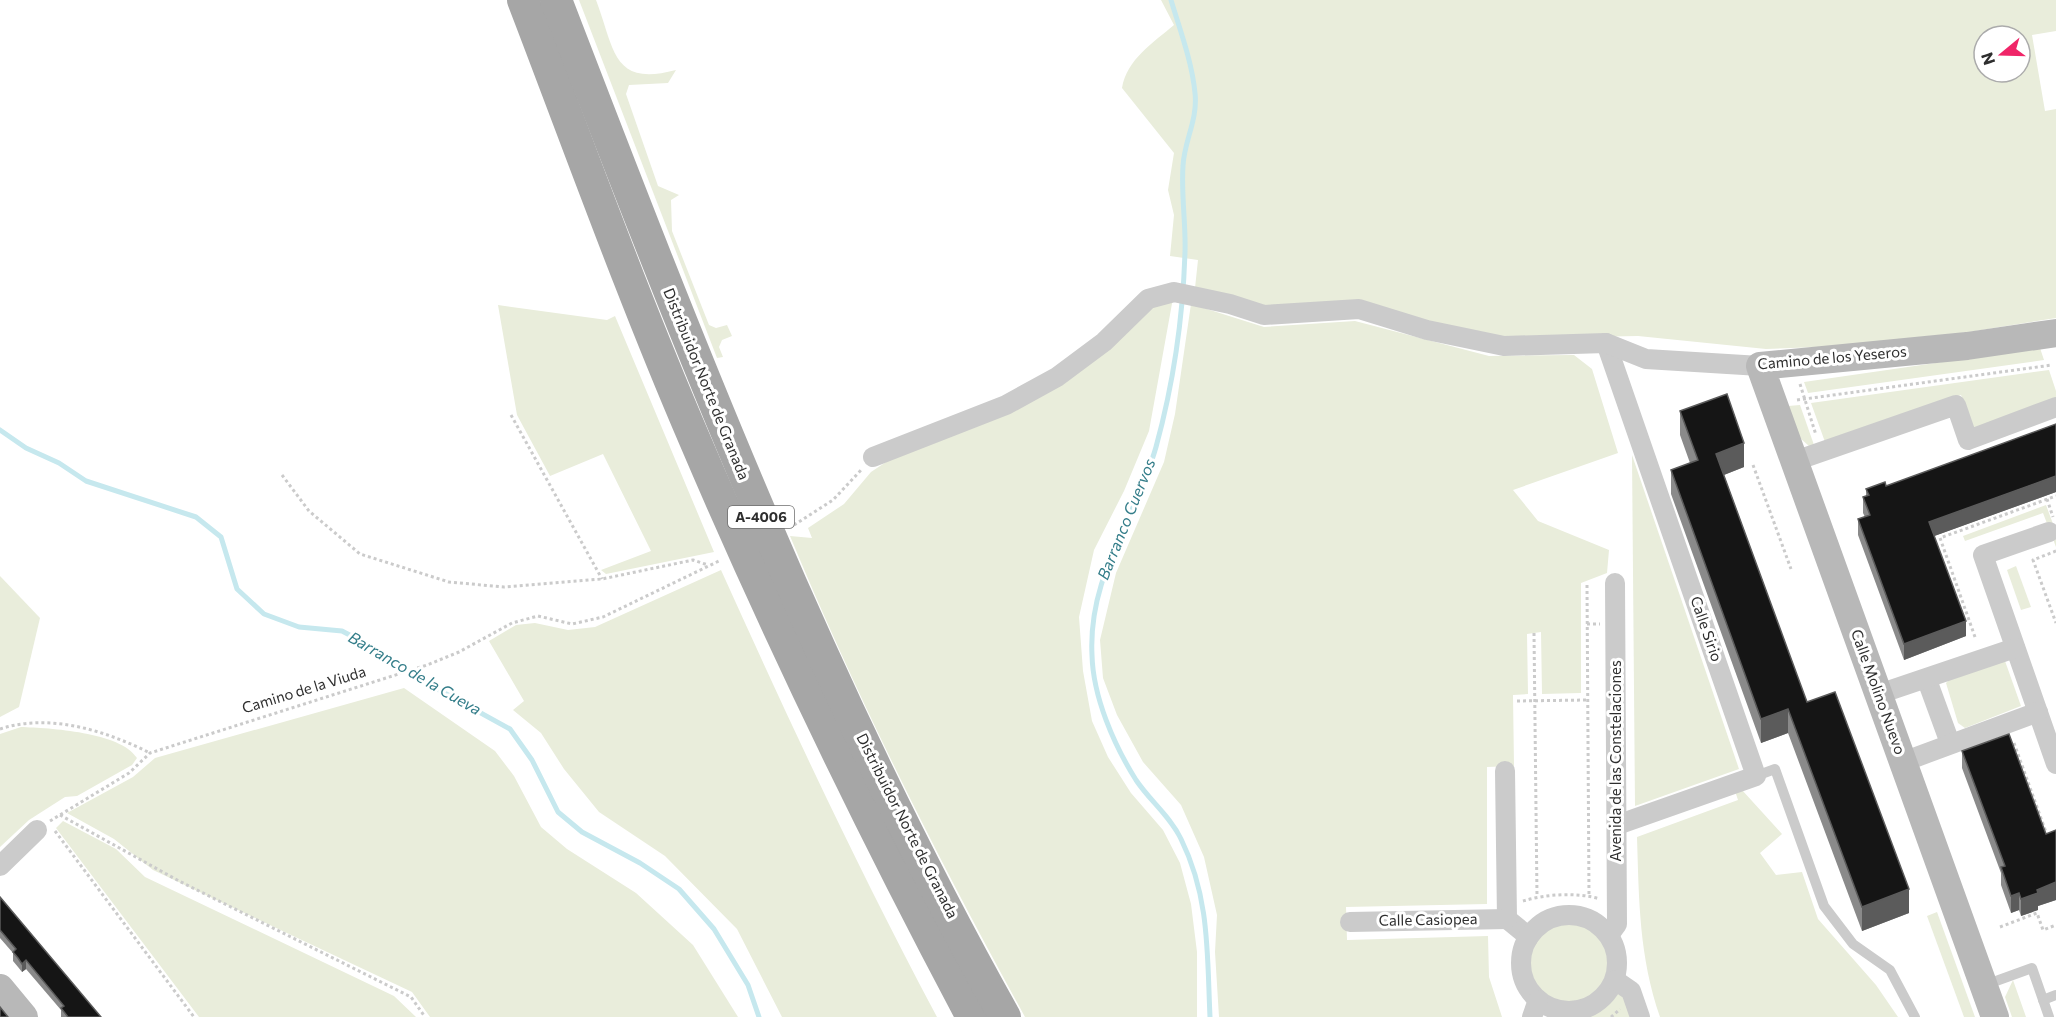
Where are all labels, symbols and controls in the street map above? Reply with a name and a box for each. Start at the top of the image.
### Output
north arrow [1972,24,2032,84]
text: N [1976,50,1998,68]
street label: Distribuidor Norte de Granada [660,285,754,482]
street label: Camino de los Yeseros [1757,342,1907,372]
water label: Barranco Cuervos [1093,456,1158,582]
road number: A-4006 [728,506,794,528]
street label: Calle Sirio [1687,594,1727,664]
water label: Barranco de la Cueva [345,627,485,718]
street label: Calle Molino Nuevo [1848,627,1910,757]
street label: Avenida de las Constelaciones [1606,660,1624,862]
street label: Camino de la Viuda [240,662,368,716]
street label: Distribuidor Norte de Granada [853,730,963,921]
street label: Calle Casiopea [1378,909,1478,929]

